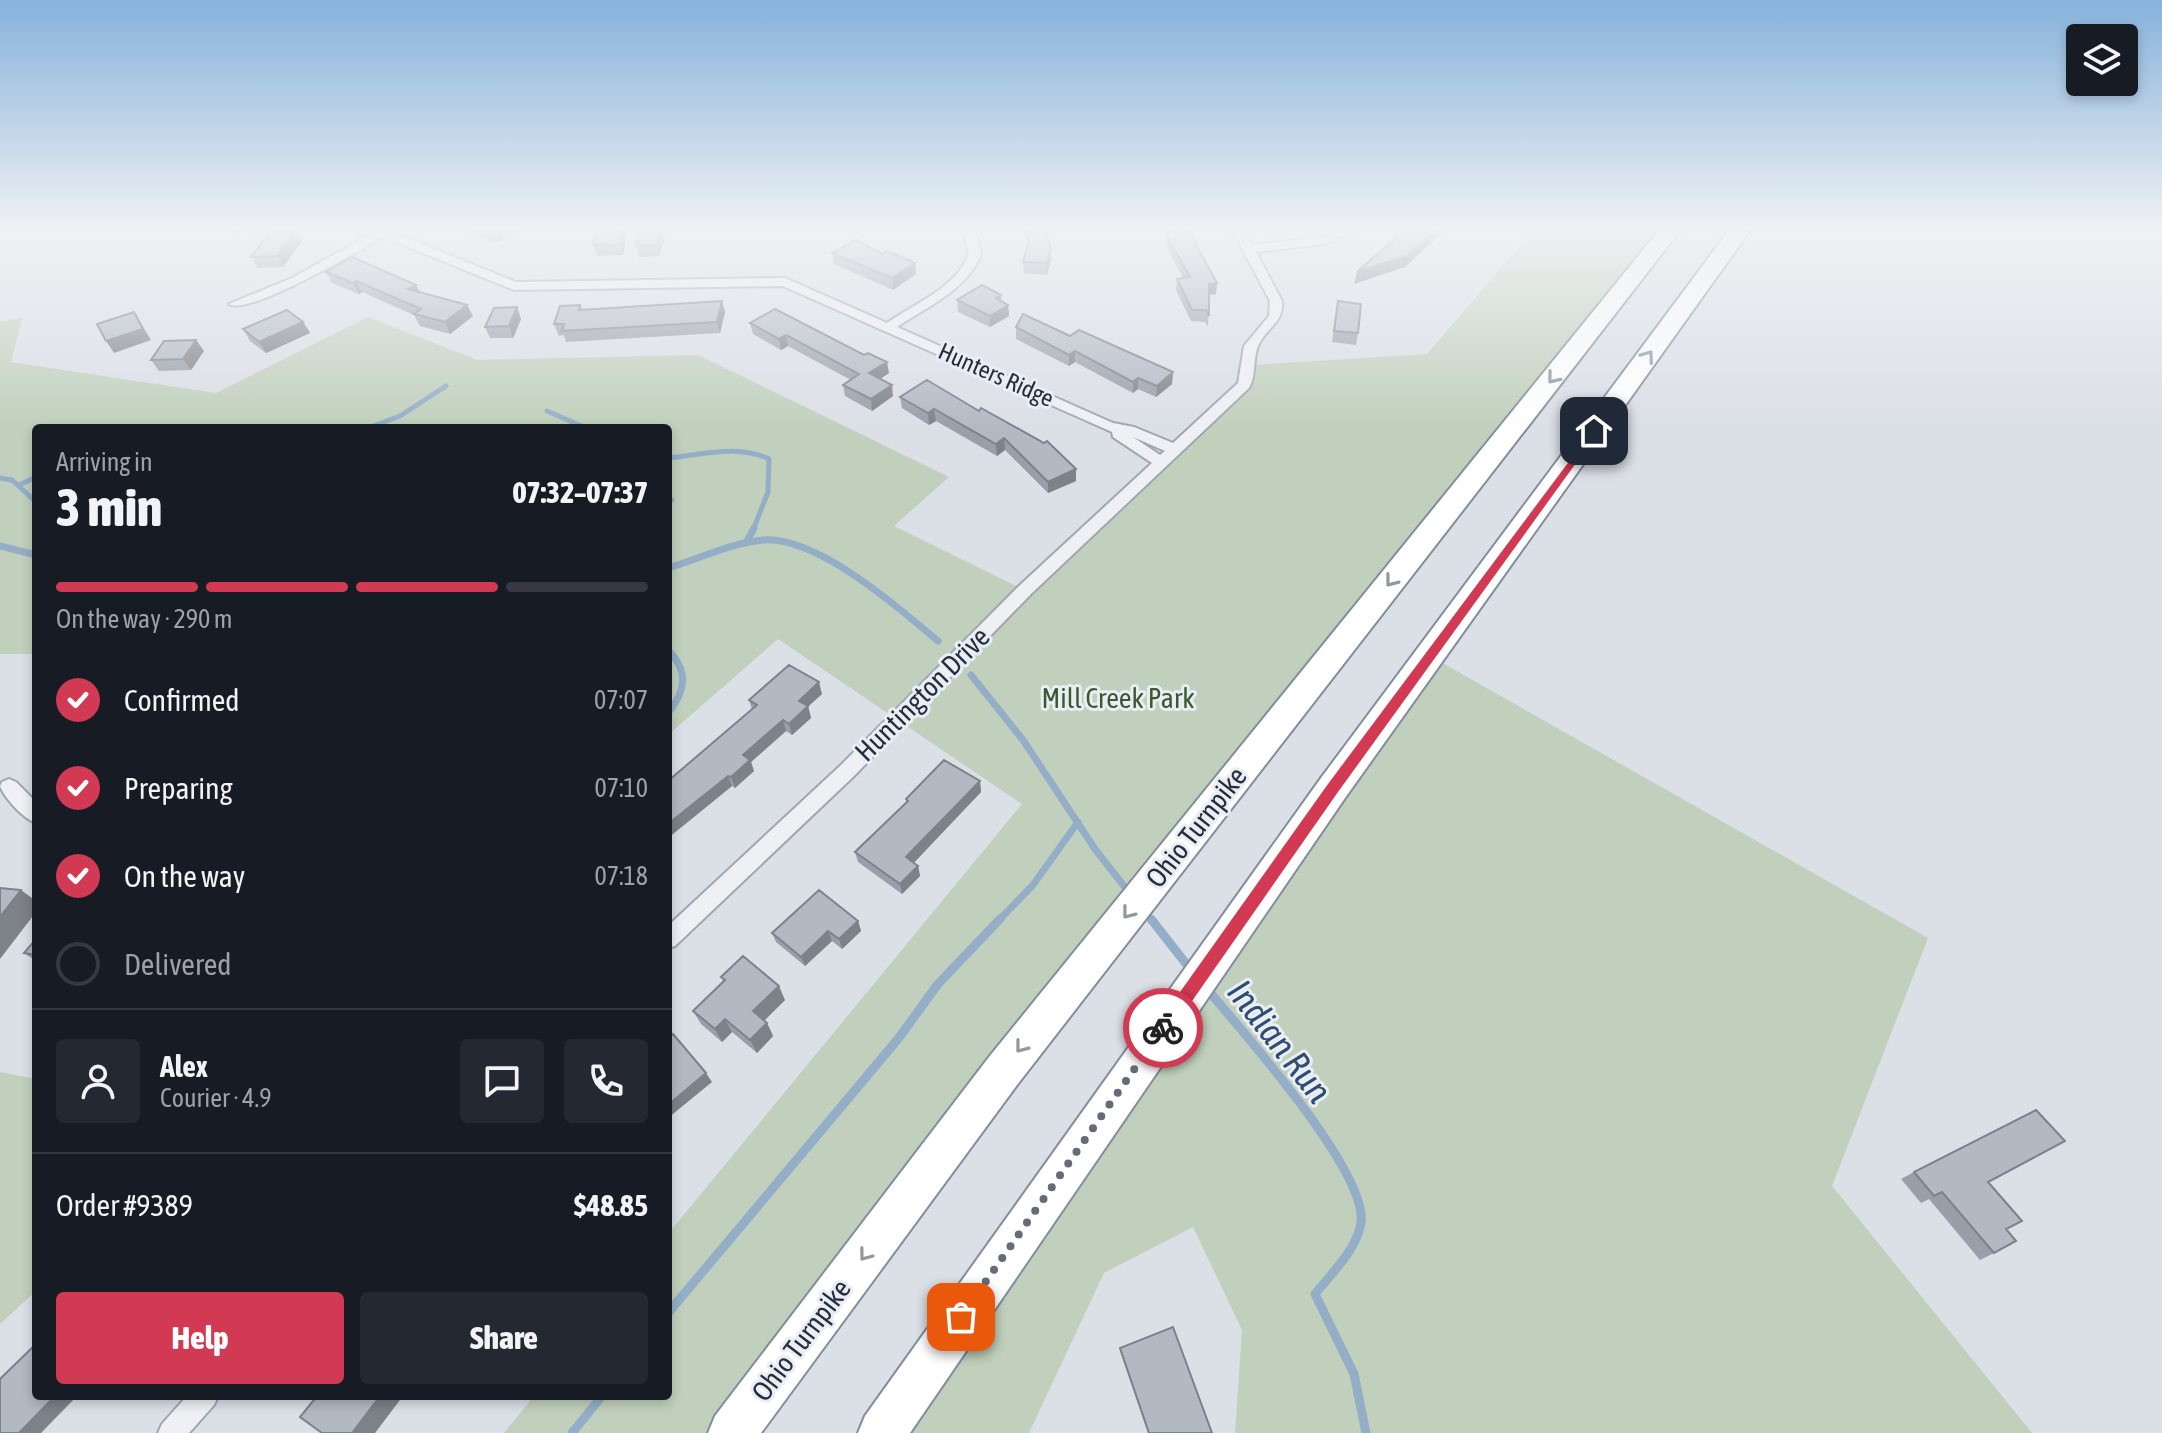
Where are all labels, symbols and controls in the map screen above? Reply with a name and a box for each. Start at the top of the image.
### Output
map controls [2066,24,2138,96]
button: layers [2066,24,2138,96]
street label: Hunters Ridge [934,337,1058,412]
one-way arrow [1639,351,1653,365]
one-way arrow [1548,369,1562,384]
pin [1560,397,1628,465]
icon: home [1572,409,1616,453]
text: Arriving in [56,447,153,477]
text: 07:32–07:37 [513,475,648,509]
text: 3 min [56,477,162,537]
one-way arrow [1386,572,1401,586]
text: On the way · 290 m [56,604,233,634]
street label: Huntington Drive [848,620,996,768]
icon: check [56,678,100,722]
park label: Mill Creek Park [1042,682,1194,714]
text: Confirmed [124,683,239,717]
text: 07:07 [594,685,648,715]
street label: Ohio Turnpike [1139,760,1253,894]
icon: check [56,766,100,810]
text: Preparing [124,771,233,805]
text: 07:10 [594,773,648,803]
icon: check [56,854,100,898]
text: On the way [124,859,245,893]
text: 07:18 [594,861,648,891]
one-way arrow [1124,904,1138,919]
text: Delivered [124,947,232,981]
water label: Indian Run [1219,971,1341,1111]
courier [1123,988,1203,1068]
icon: bike [1141,1006,1185,1050]
one-way arrow [1017,1038,1031,1053]
button: person [56,1039,140,1123]
button: chat [460,1039,544,1123]
button: phone [564,1039,648,1123]
text: Alex [160,1049,208,1083]
text: Courier · 4.9 [160,1083,271,1113]
text: Order #9389 [56,1188,193,1222]
text: $48.85 [574,1188,648,1222]
one-way arrow [860,1246,875,1261]
street label: Ohio Turnpike [745,1273,857,1407]
pin [927,1283,995,1351]
button: Help [56,1292,344,1384]
button: Share [360,1292,648,1384]
icon: bag [939,1295,983,1339]

